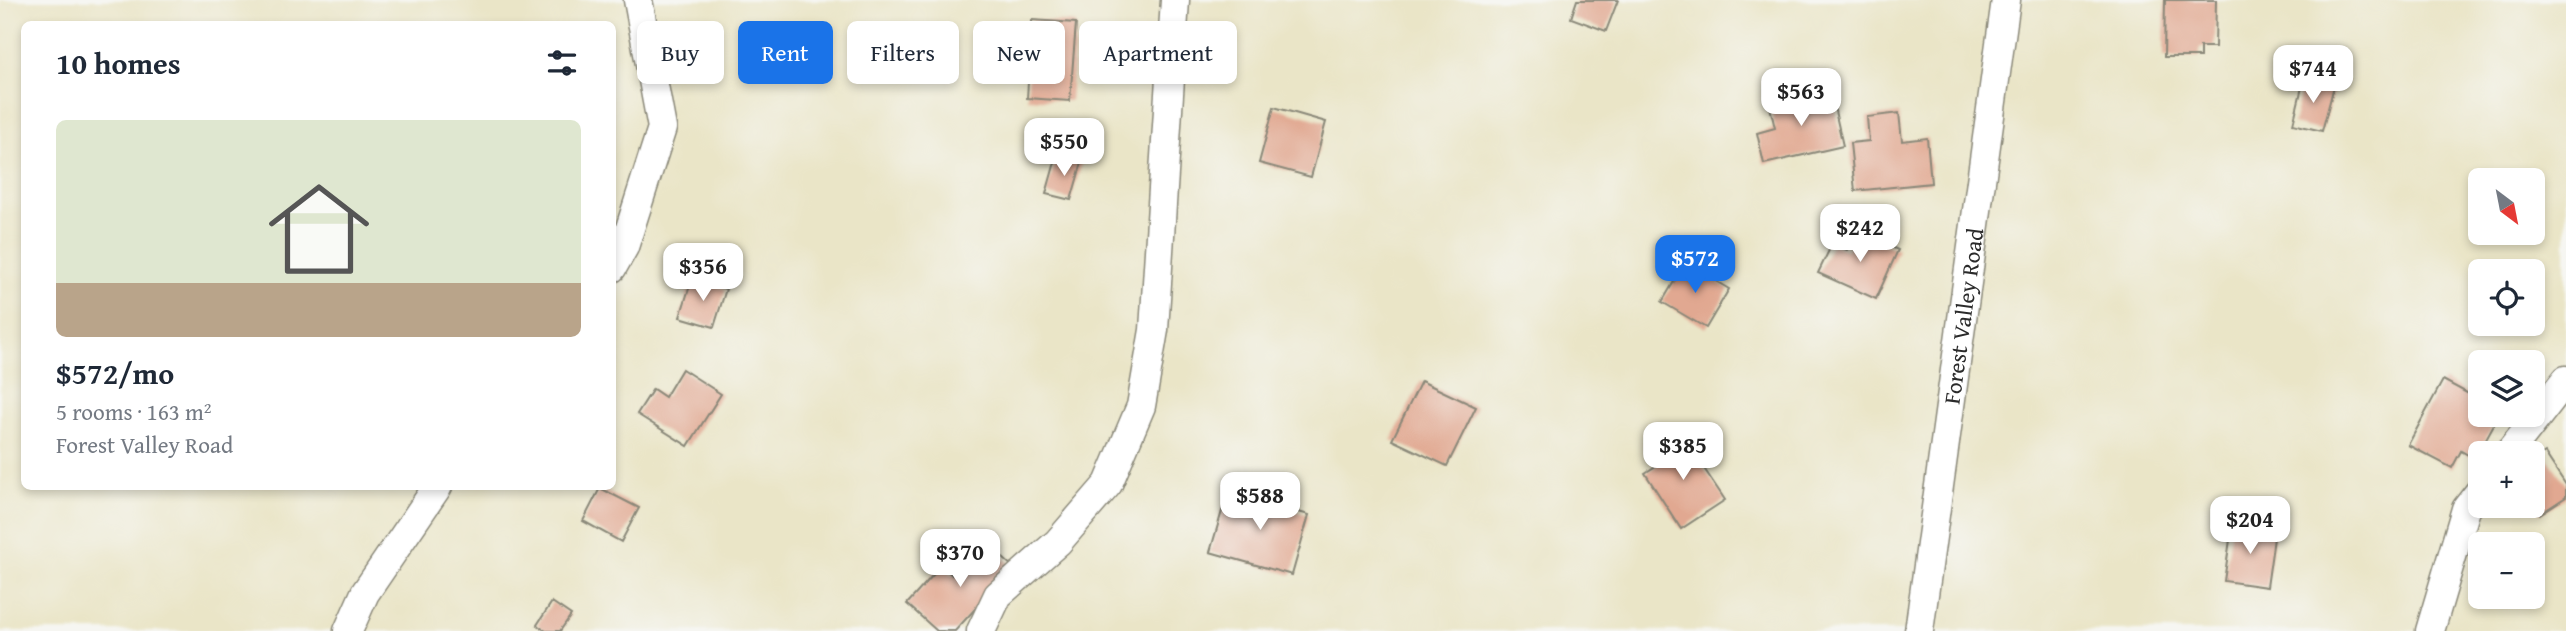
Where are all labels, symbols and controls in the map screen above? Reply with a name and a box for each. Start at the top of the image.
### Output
chip: Buy [637,21,724,84]
chip: Rent [738,21,833,84]
chip: Filters [847,21,959,84]
chip: New [973,21,1065,84]
chip: Apartment [1079,21,1237,84]
text: 10 homes [56,41,181,85]
icon: filters [543,44,581,82]
pin: $744 [2272,46,2354,105]
text: $744 [2289,51,2337,84]
pin: $563 [1760,68,1842,128]
text: $563 [1777,74,1825,107]
pin: $550 [1023,118,1105,178]
text: $550 [1040,124,1088,157]
icon: home [256,166,382,292]
north arrow [2468,168,2544,245]
map controls [2468,168,2545,609]
pin: $242 [1819,204,1901,264]
text: $242 [1836,210,1884,243]
street label: Forest Valley Road [1934,225,1991,406]
pin: $572 [1654,236,1736,295]
text: $572 [1671,241,1719,274]
pin: $356 [662,244,744,303]
text: $356 [679,249,727,282]
button: locate [2468,259,2545,336]
button: layers [2468,350,2545,427]
text: $572/mo [56,351,174,395]
text: 5 rooms · 163 m² [56,395,211,428]
pin: $385 [1642,422,1724,482]
text: Forest Valley Road [56,428,233,461]
text: $385 [1659,428,1707,461]
button: + [2468,441,2545,518]
pin: $588 [1219,472,1301,532]
text: $588 [1236,478,1284,511]
pin: $204 [2209,496,2291,556]
text: $204 [2226,502,2274,535]
pin: $370 [919,530,1001,589]
button: − [2468,532,2545,609]
text: $370 [936,535,984,568]

